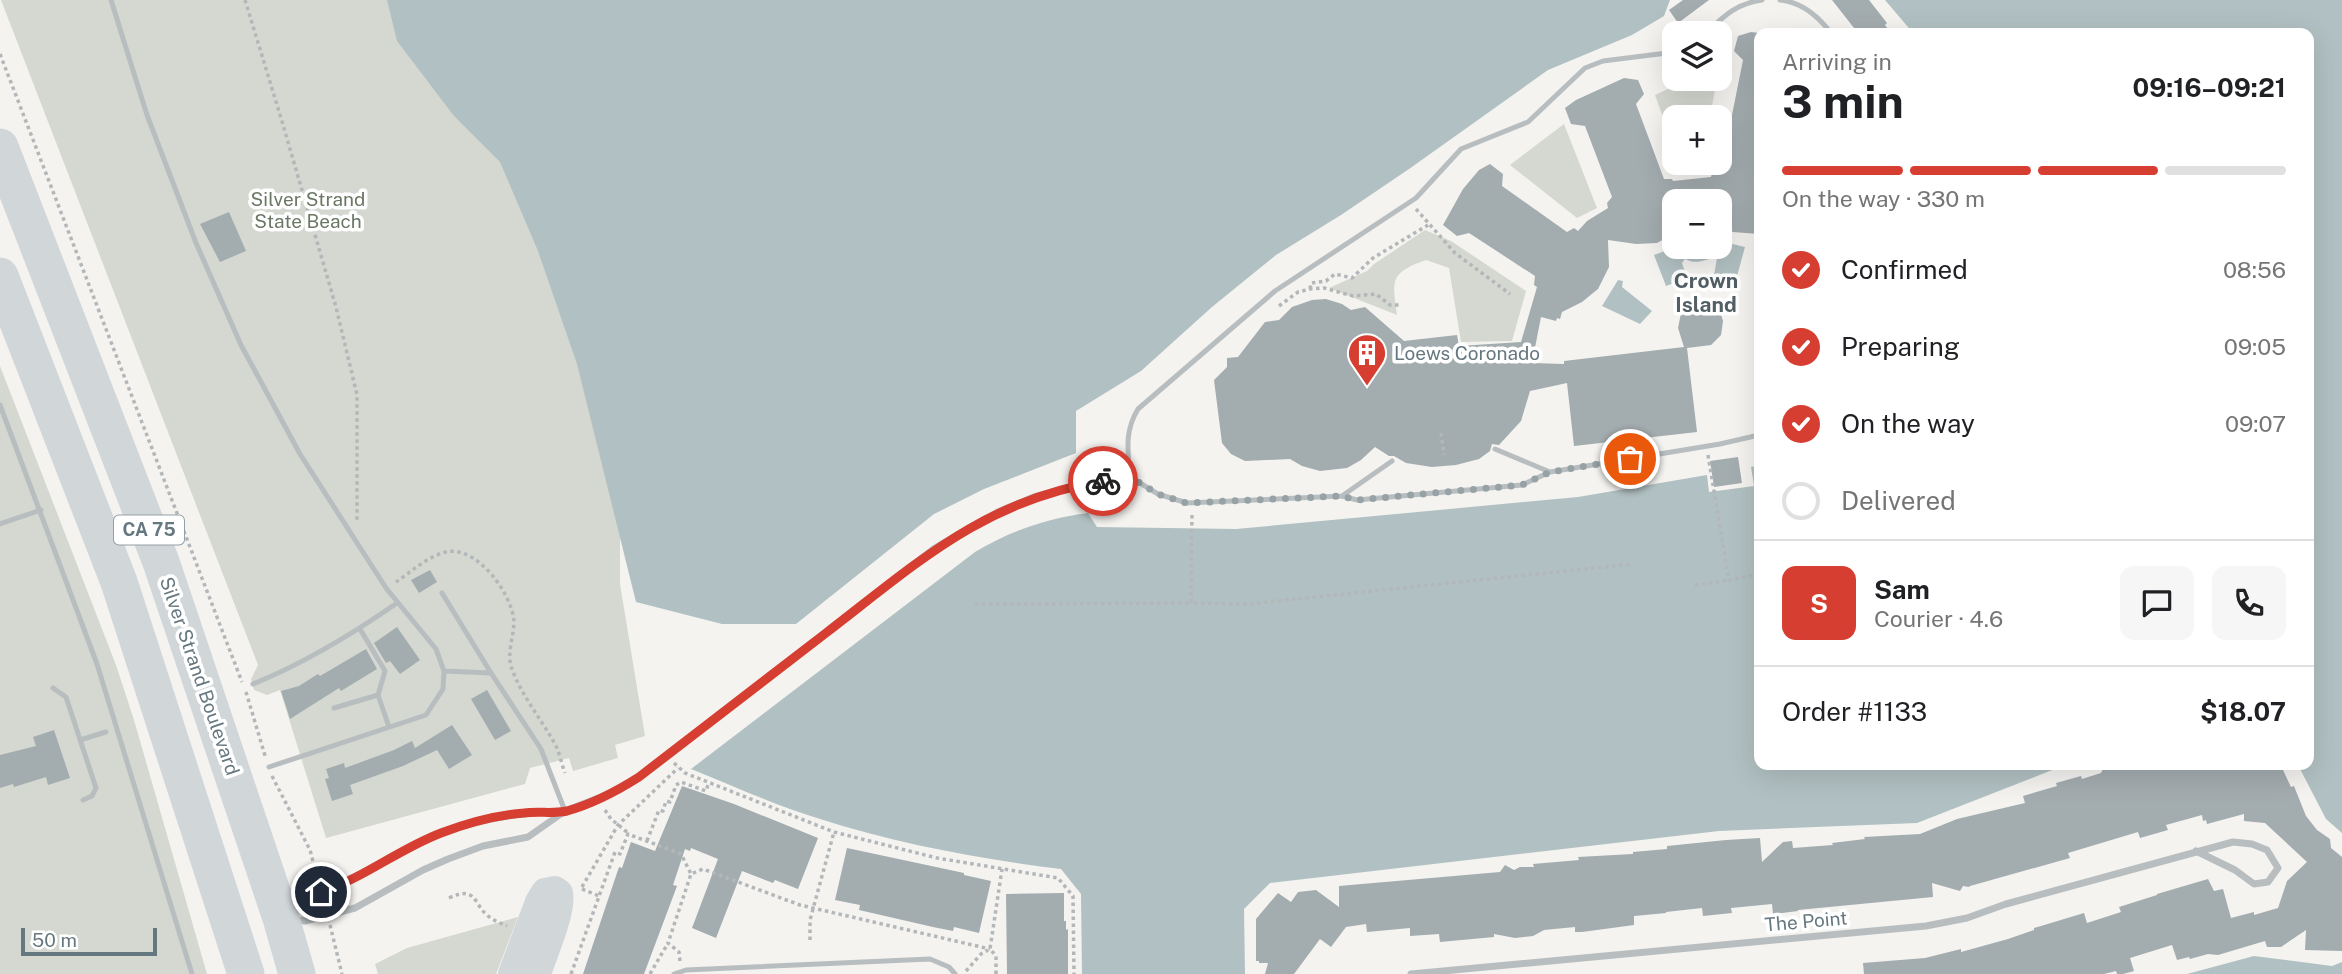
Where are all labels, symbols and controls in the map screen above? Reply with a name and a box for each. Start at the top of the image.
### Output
map controls [1662,21,1732,259]
button: layers [1662,21,1732,91]
text: Arriving in [1782,48,1892,75]
text: 09:16–09:21 [2133,72,2286,103]
text: 3 min [1782,74,1904,128]
button: + [1662,105,1732,175]
text: On the way · 330 m [1782,185,1985,212]
park label: Silver Strand State Beach [251,188,365,232]
button: − [1662,189,1732,259]
icon: check [1782,251,1820,289]
text: Confirmed [1841,254,1968,285]
text: 08:56 [2223,256,2286,283]
district label: Crown Island [1674,268,1738,317]
icon: check [1782,328,1820,366]
text: Preparing [1841,331,1960,362]
building icon: Loews Coronado [1346,332,1388,387]
text: 09:05 [2224,333,2286,360]
place label: Loews Coronado [1394,342,1540,364]
icon: check [1782,405,1820,443]
text: On the way [1841,408,1975,439]
text: 09:07 [2225,410,2286,437]
pin [1600,429,1660,489]
icon: bag [1611,440,1649,478]
courier [1068,446,1138,516]
icon: bike [1084,462,1122,500]
text: Delivered [1841,485,1956,516]
road number: CA 75 [114,516,184,544]
button: chat [2120,566,2194,640]
button: phone [2212,566,2286,640]
street label: Silver Strand Boulevard [156,574,244,778]
text: Sam [1874,574,1930,605]
text: S [1810,588,1828,619]
text: Courier · 4.6 [1874,605,2003,632]
text: Order #1133 [1782,696,1927,727]
text: $18.07 [2200,696,2286,727]
pin [291,862,351,922]
icon: home [302,873,340,911]
street label: The Point [1764,906,1848,936]
scale bar [21,925,158,957]
text: 50 m [32,929,77,951]

